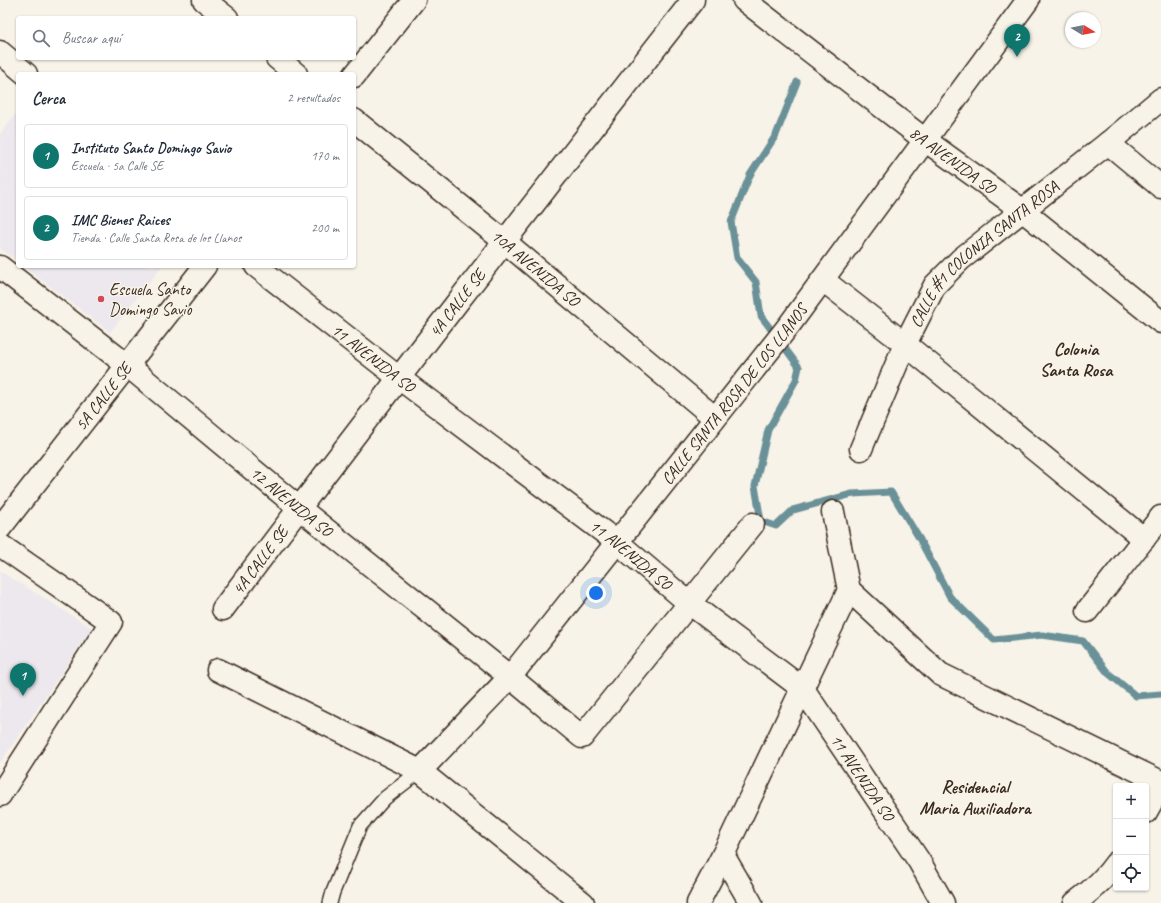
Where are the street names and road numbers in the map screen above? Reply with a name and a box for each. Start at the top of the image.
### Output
street label: 8A AVENIDA SO [906,122,1001,199]
street label: CALLE #1 COLONIA SANTA ROSA [905,175,1063,331]
street label: 10A AVENIDA SO [487,225,585,312]
street label: 4A CALLE SE [424,263,491,341]
street label: CALLE SANTA ROSA DE LOS LLANOS [656,298,813,489]
street label: 11 AVENIDA SO [328,319,420,398]
street label: 5A CALLE SE [70,357,137,435]
street label: 12 AVENIDA SO [246,462,338,542]
street label: 11 AVENIDA SO [586,515,677,595]
street label: 4A CALLE SE [227,520,294,599]
street label: 11 AVENIDA SO [826,730,900,826]

